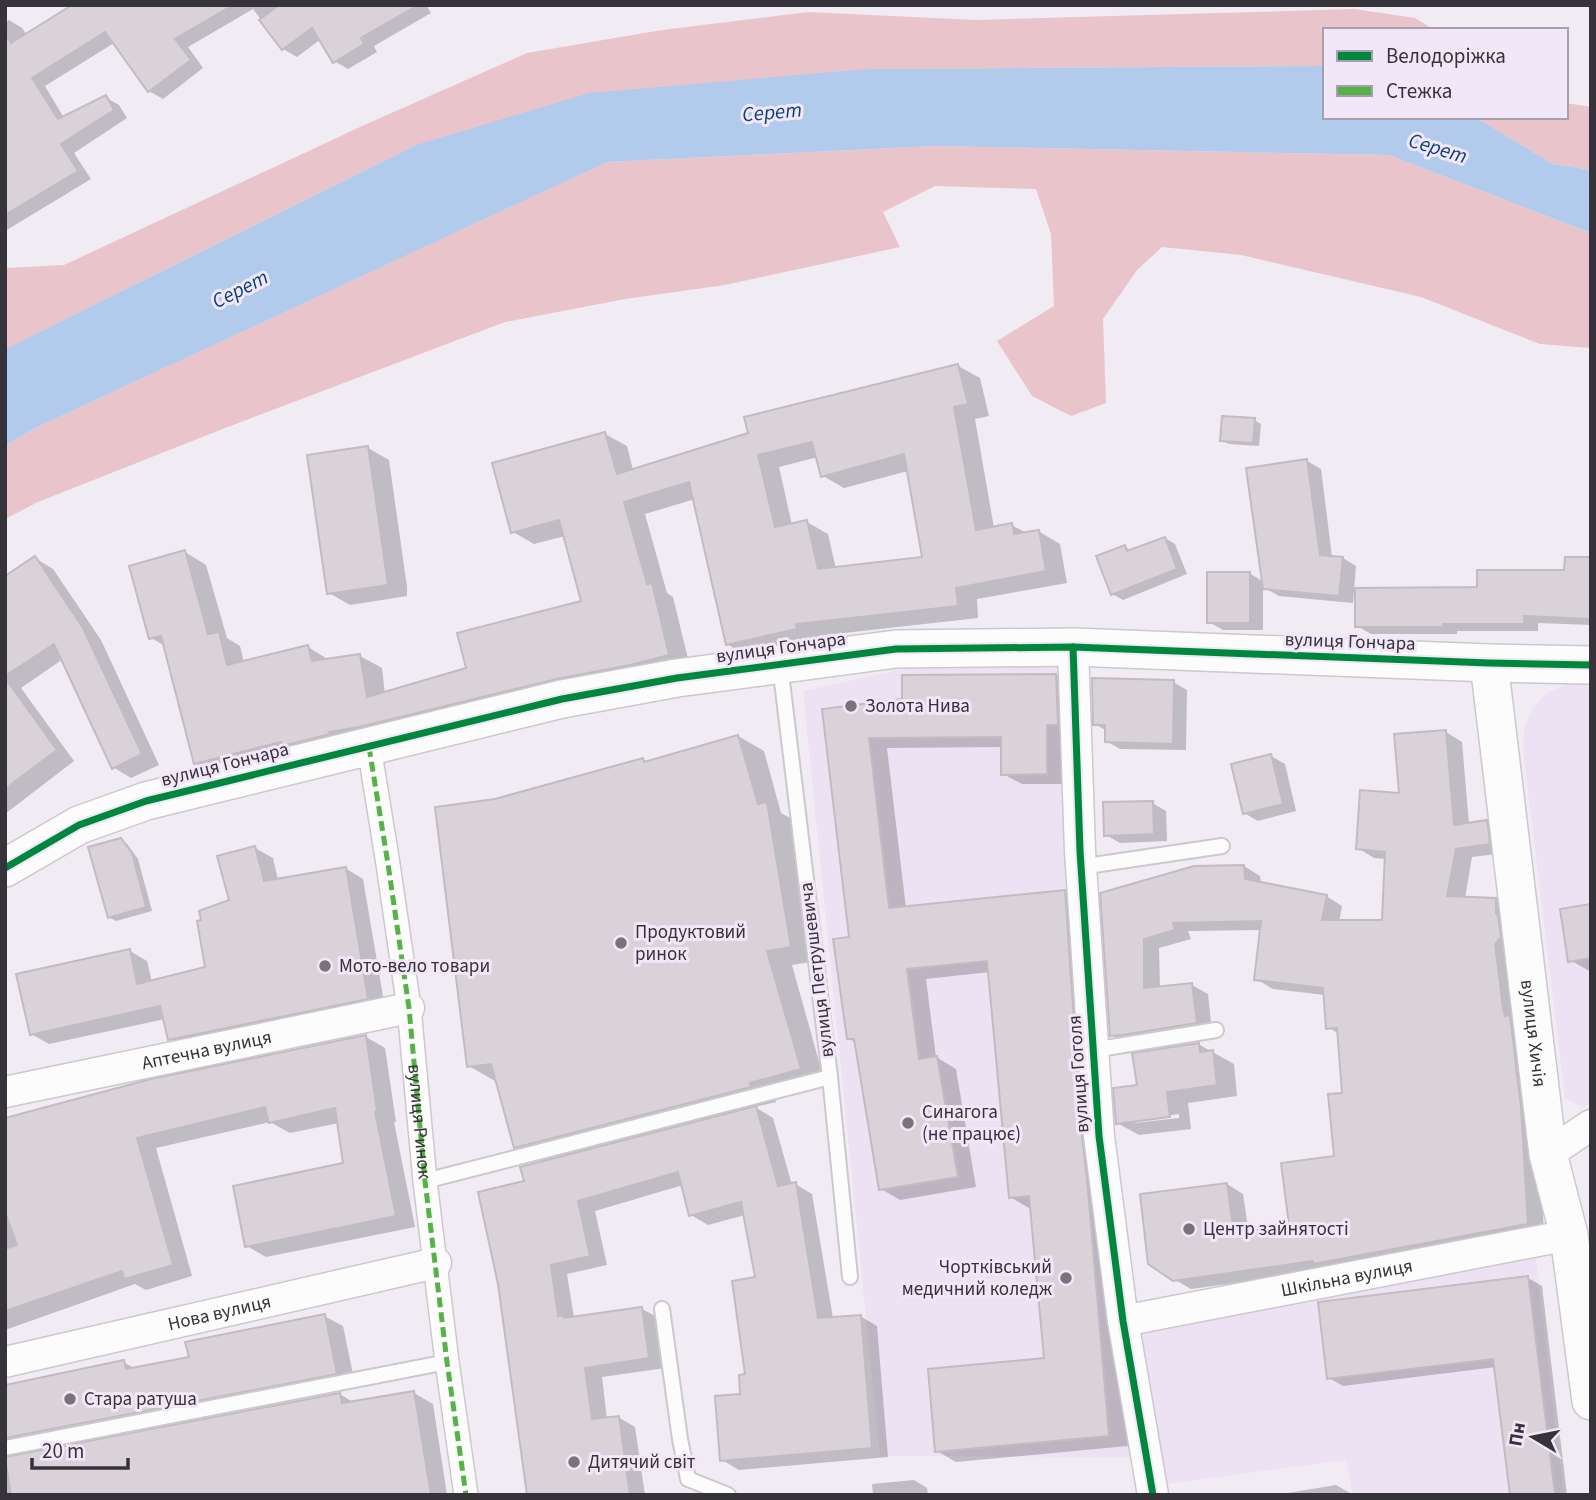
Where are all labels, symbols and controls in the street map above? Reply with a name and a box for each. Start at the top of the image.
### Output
legend [1323,28,1568,119]
text: Велодоріжка [1386,41,1506,71]
text: Стежка [1386,76,1452,106]
water label: Серет [741,94,803,130]
water label: Серет [1405,125,1471,171]
water label: Серет [207,262,273,316]
street label: вулиця Гончара [714,626,848,670]
street label: вулиця Гончара [1284,626,1416,658]
place label: Золота Нива [865,693,970,720]
marker: Золота Нива [843,698,859,714]
street label: вулиця Гончара [158,736,292,794]
street label: вулиця Петрушевича [793,881,841,1059]
place label: Продуктовий ринок [635,919,746,968]
marker: Продуктовий ринок [613,935,629,951]
place label: Мото-вело товари [339,953,490,980]
marker: Мото-вело товари [317,958,333,974]
street label: вулиця Хичія [1514,978,1553,1089]
street label: вулиця Гоголя [1061,1014,1097,1134]
street label: Аптечна вулиця [139,1023,274,1077]
street label: вулиця Ринок [401,1063,438,1181]
place label: Синагога (не працює) [922,1099,1021,1148]
marker: Синагога (не працює) [900,1115,916,1131]
place label: Центр зайнятості [1203,1216,1349,1243]
marker: Центр зайнятості [1181,1221,1197,1237]
street label: Шкільна вулиця [1279,1252,1415,1304]
place label: Чортківський медичний коледж [902,1254,1052,1303]
marker: Чортківський медичний коледж [1058,1270,1074,1286]
street label: Нова вулиця [165,1288,274,1338]
place label: Стара ратуша [84,1386,197,1413]
marker: Стара ратуша [62,1391,78,1407]
north arrow [1498,1402,1568,1472]
text: Пн [1502,1420,1533,1448]
scale bar [32,1426,128,1470]
text: 20 m [42,1436,84,1466]
place label: Дитячий світ [588,1449,696,1476]
marker: Дитячий світ [566,1454,582,1470]

